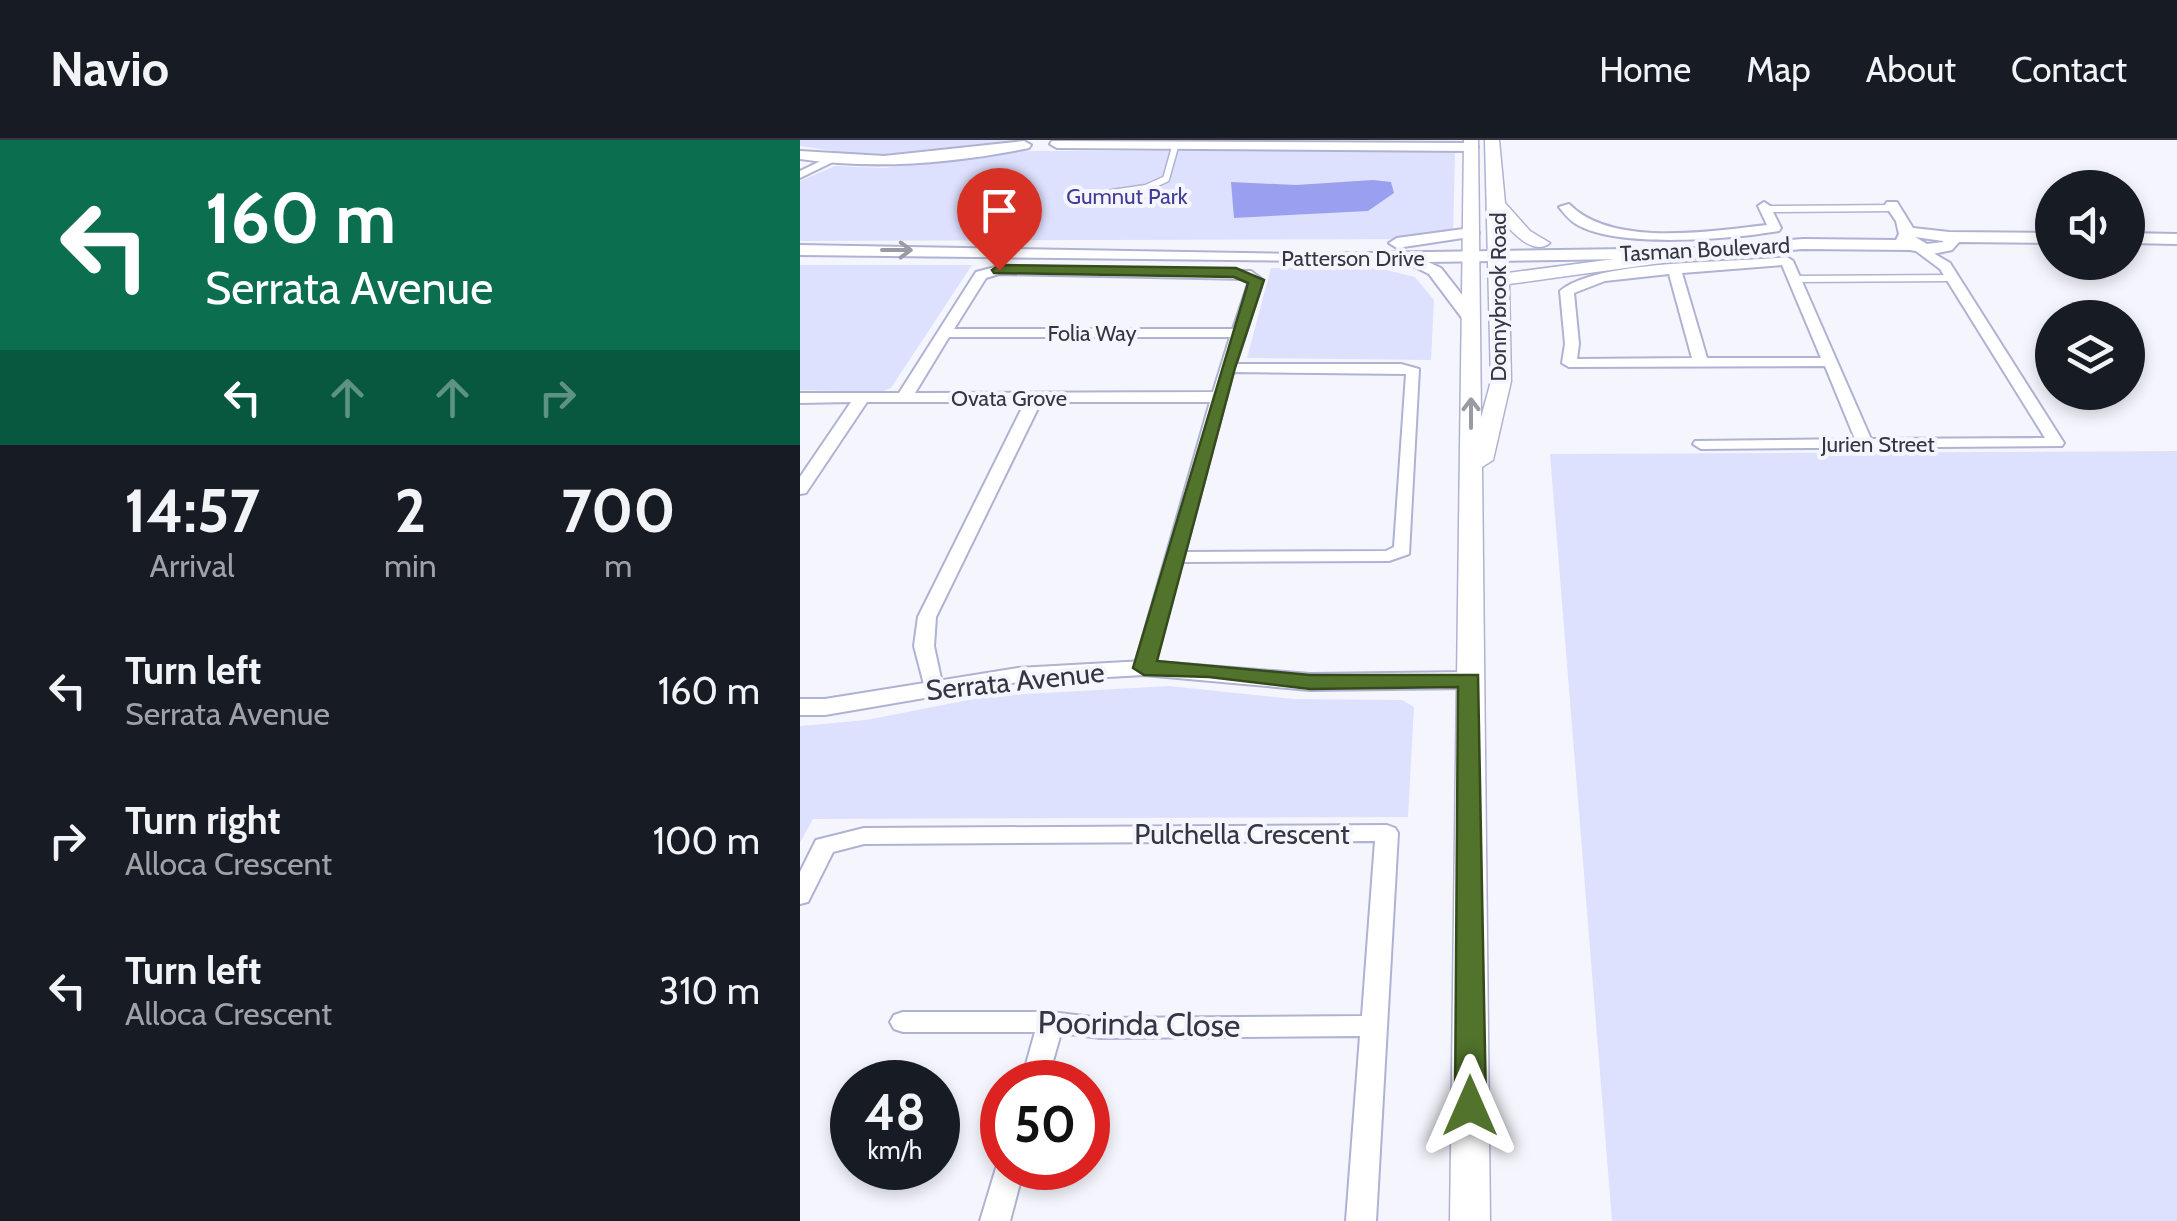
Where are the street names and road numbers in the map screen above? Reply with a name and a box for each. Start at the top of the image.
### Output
street label: Donnybrook Road [1485,213,1512,381]
street label: Tasman Boulevard [1619,232,1791,267]
street label: Patterson Drive [1281,245,1425,272]
street label: Folia Way [1047,320,1137,347]
street label: Ovata Grove [951,385,1067,412]
street label: Jurien Street [1820,431,1935,458]
street label: Serrata Avenue [924,655,1106,707]
street label: Pulchella Crescent [1134,817,1350,851]
street label: Poorinda Close [1037,1002,1241,1045]

